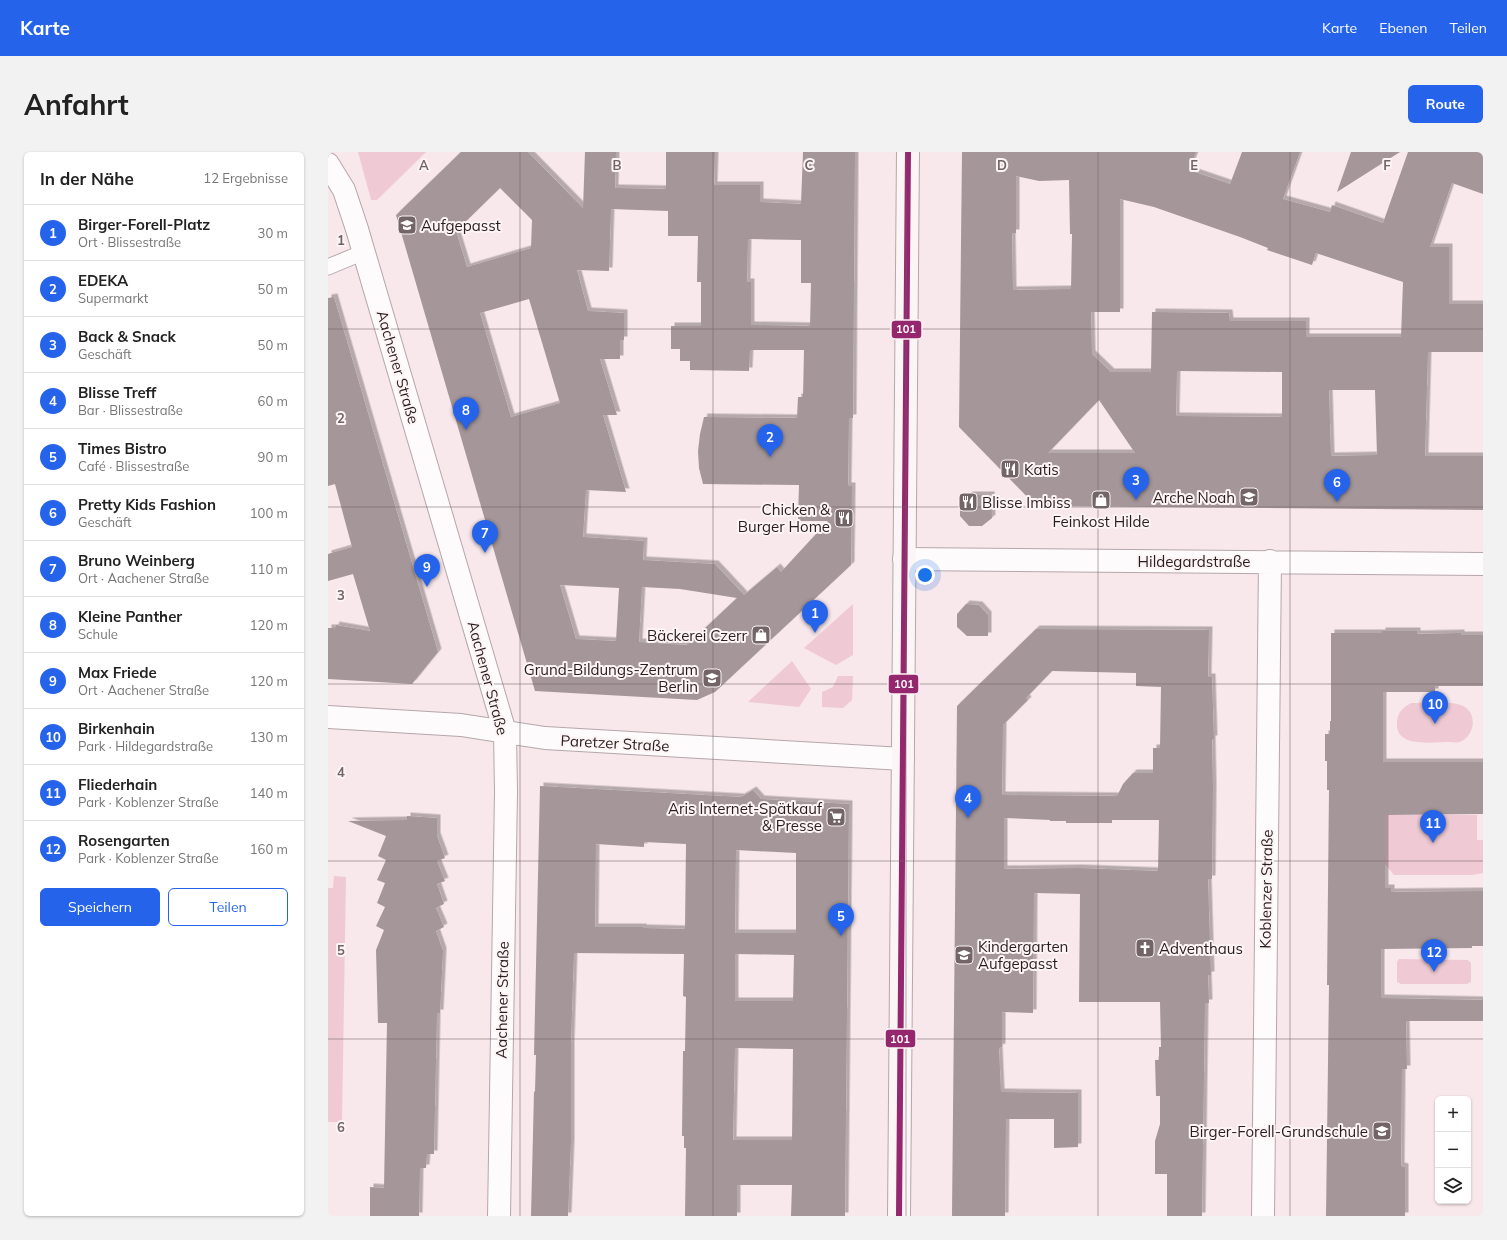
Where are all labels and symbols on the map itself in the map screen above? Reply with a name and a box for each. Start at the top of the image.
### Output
text: A [419,157,429,173]
text: B [613,157,622,173]
text: C [805,157,814,173]
text: D [997,157,1007,173]
text: E [1190,157,1198,173]
text: F [1383,157,1391,173]
school or university icon: Aufgepasst [396,214,418,236]
place label: Aufgepasst [421,216,501,235]
text: 1 [337,232,345,248]
street label: Aachener Straße [373,308,423,426]
line badge: 101 [891,320,922,339]
text: 101 [896,322,916,336]
pin: 8 [453,397,479,430]
text: 2 [337,410,345,426]
pin: 2 [757,424,783,457]
restaurant icon: Katis [999,458,1021,480]
place label: Katis [1024,460,1059,479]
pin: 3 [1123,467,1149,500]
pin: 6 [1324,469,1350,502]
school or university icon: Arche Noah [1238,486,1260,508]
place label: Arche Noah [1153,488,1235,507]
shop icon: Feinkost Hilde [1090,489,1112,511]
restaurant icon: Blisse Imbiss [957,491,979,513]
place label: Blisse Imbiss [982,493,1071,512]
place label: Chicken & Burger Home [738,500,831,536]
restaurant icon: Chicken & Burger Home [833,507,855,529]
place label: Feinkost Hilde [1052,512,1150,531]
pin: 7 [472,520,498,553]
street label: Hildegardstraße [1138,552,1250,571]
pin: 9 [414,554,440,587]
your location [915,565,935,585]
text: 3 [337,587,345,603]
pin: 1 [802,600,828,633]
street label: Aachener Straße [464,619,512,737]
shop icon: Bäckerei Czerr [750,624,772,646]
place label: Bäckerei Czerr [647,626,748,645]
place label: Grund-Bildungs-Zentrum Berlin [524,660,698,696]
school or university icon: Grund-Bildungs-Zentrum Berlin [701,667,723,689]
line badge: 101 [888,674,919,694]
text: 101 [894,677,914,691]
pin: 10 [1422,691,1448,724]
street label: Paretzer Straße [560,731,670,755]
text: 4 [337,764,345,780]
pin: 4 [955,785,981,818]
place label: Aris Internet-Spätkauf & Presse [668,799,823,835]
supermarket icon: Aris Internet-Spätkauf & Presse [825,806,847,828]
pin: 11 [1420,810,1446,843]
street label: Koblenzer Straße [1255,829,1277,949]
pin: 5 [828,903,854,936]
place label: Kindergarten Aufgepasst [978,937,1068,973]
church icon: Adventhaus [1134,937,1156,959]
place label: Adventhaus [1159,939,1243,958]
pin: 12 [1421,939,1447,972]
street label: Aachener Straße [491,941,513,1059]
text: 5 [337,942,345,958]
school or university icon: Kindergarten Aufgepasst [953,944,975,966]
line badge: 101 [885,1029,916,1048]
text: 101 [890,1032,910,1046]
text: 6 [337,1119,345,1135]
school or university icon: Birger-Forell-Grundschule [1371,1120,1393,1142]
place label: Birger-Forell-Grundschule [1189,1122,1368,1141]

